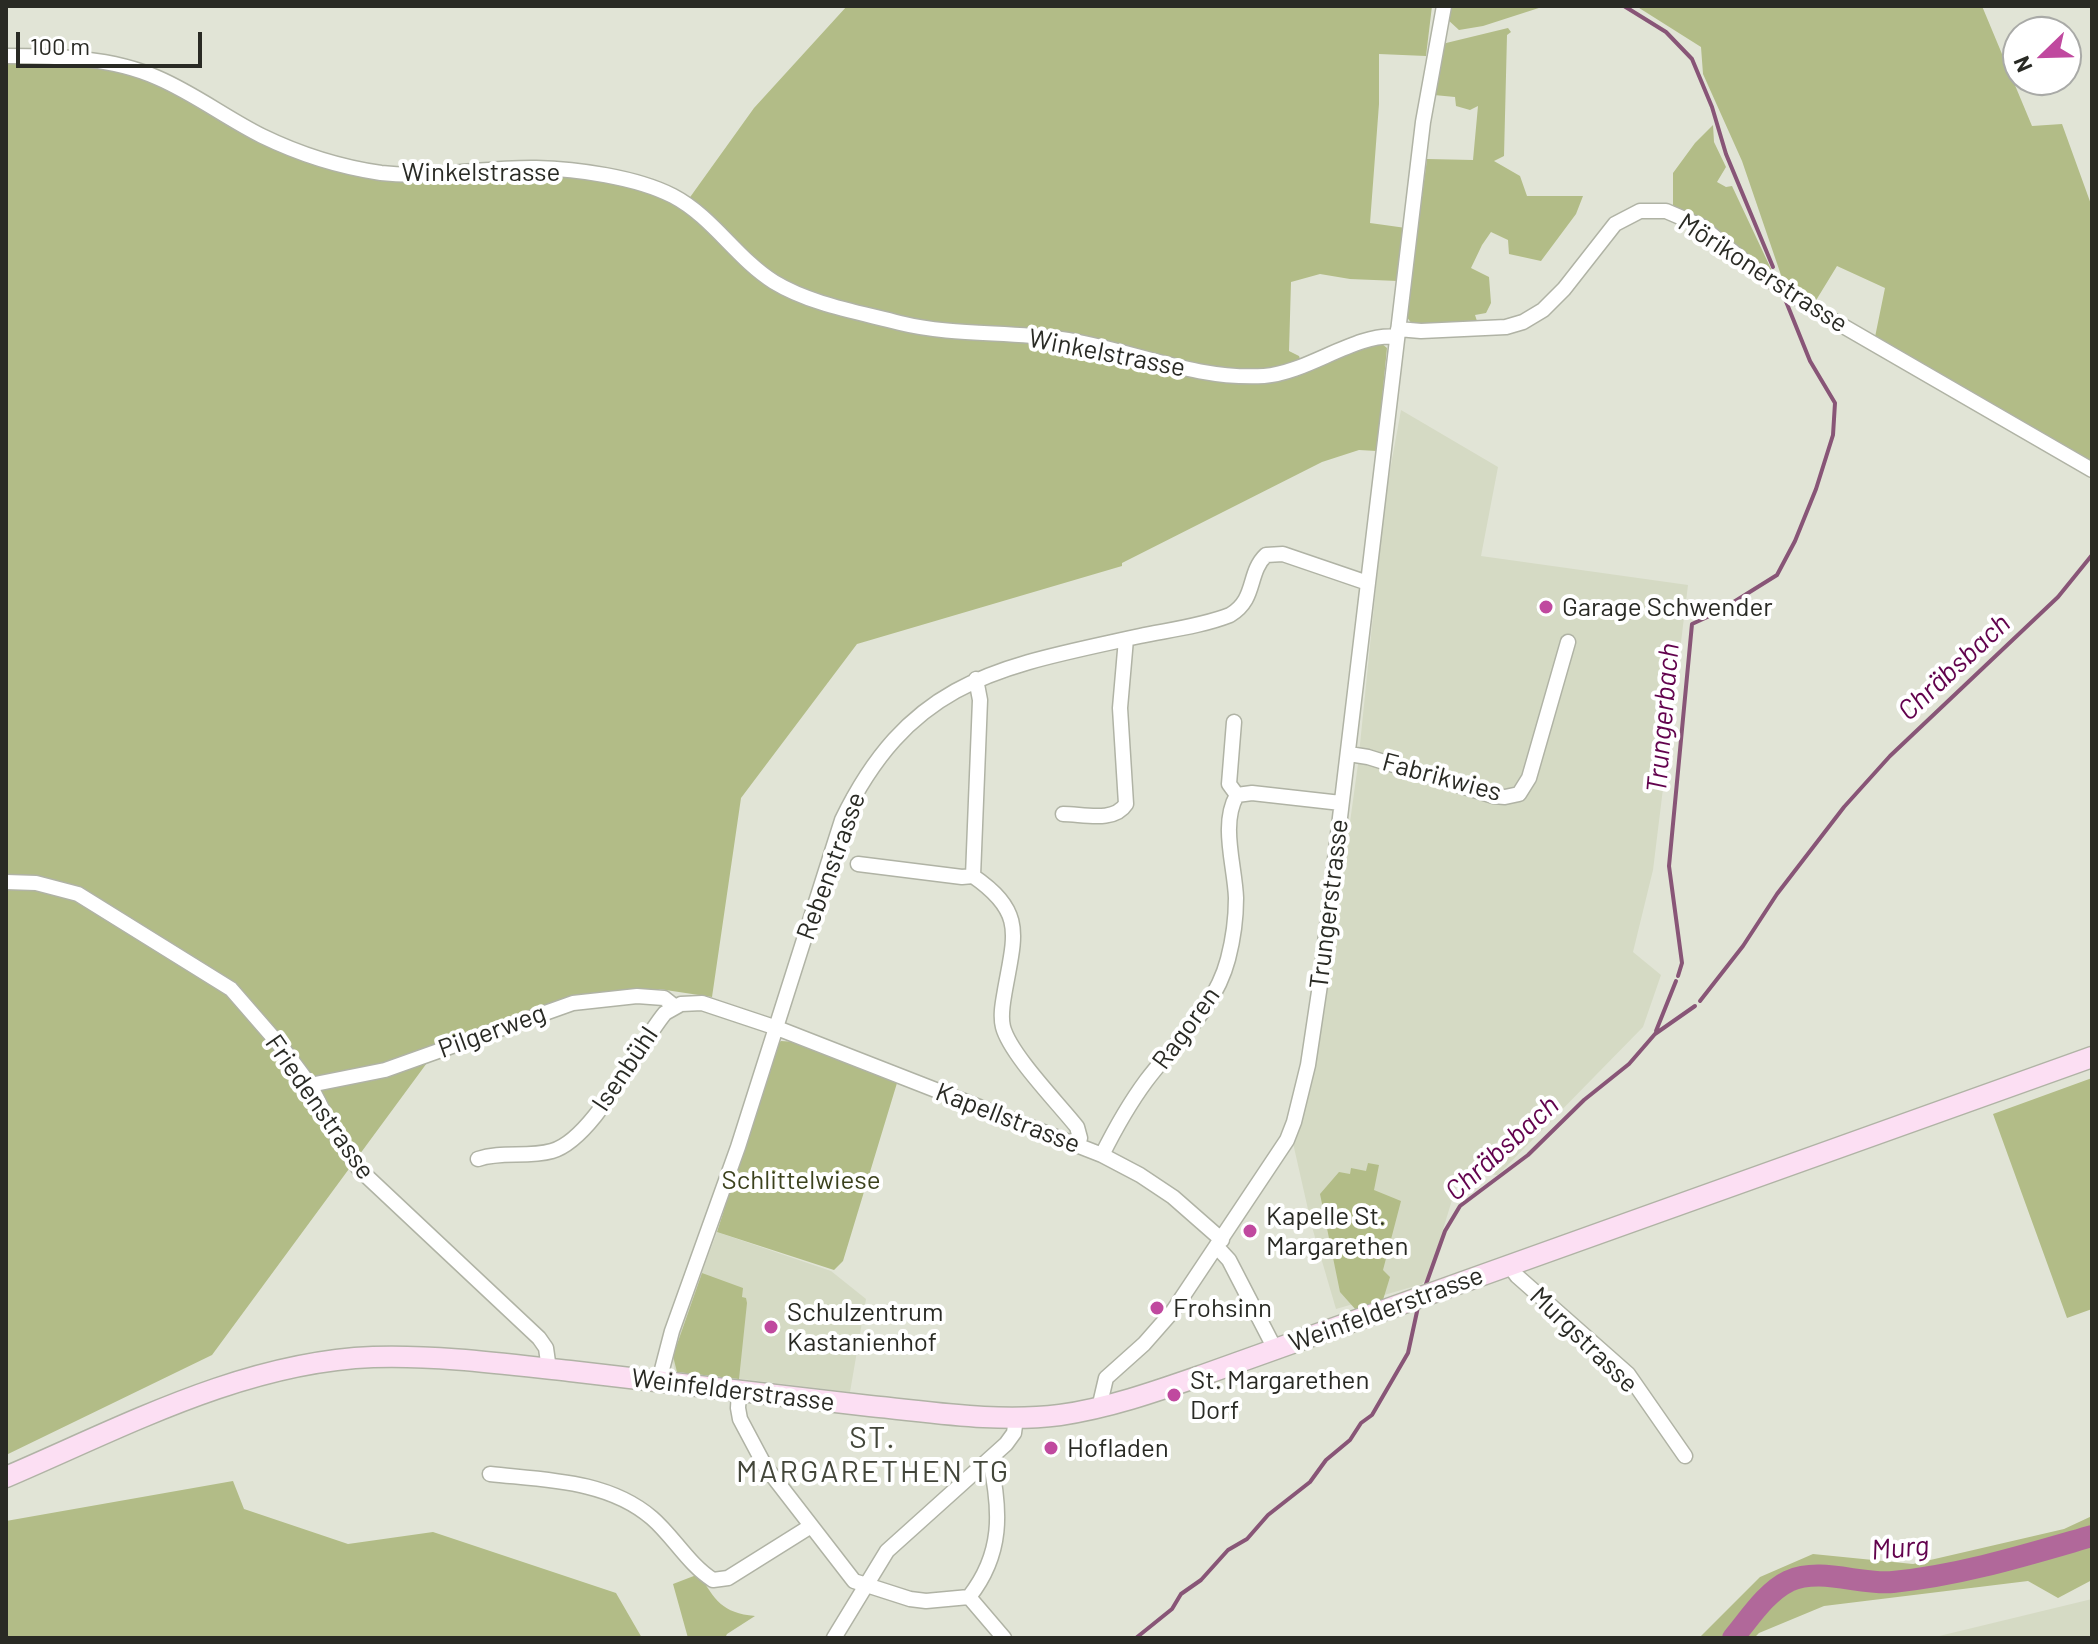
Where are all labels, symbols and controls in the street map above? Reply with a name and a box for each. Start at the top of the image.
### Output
scale bar [20,16,206,66]
north arrow [2002,16,2082,96]
text: 100 m [30,31,90,60]
text: N [2007,53,2037,76]
street label: Winkelstrasse [402,156,560,188]
street label: Mörikonerstrasse [1673,207,1853,339]
street label: Winkelstrasse [1026,323,1188,383]
place label: Garage Schwender [1562,591,1773,623]
marker: Garage Schwender [1537,598,1555,616]
water label: Chräbsbach [1891,607,2017,727]
water label: Trungerbach [1640,642,1686,794]
street label: Fabrikwies [1379,746,1505,808]
street label: Rebenstrasse [790,788,872,944]
street label: Trungerstrasse [1303,817,1355,991]
street label: Ragoren [1146,981,1226,1075]
street label: Pilgerweg [434,997,550,1065]
street label: Isenbühl [585,1021,665,1117]
street label: Friedenstrasse [259,1029,381,1185]
street label: Kapellstrasse [931,1076,1085,1160]
water label: Chräbsbach [1438,1088,1566,1208]
park label: Schlittelwiese [721,1164,881,1196]
place label: Kapelle St. Margarethen [1266,1200,1408,1262]
marker: Kapelle St. Margarethen [1241,1222,1259,1240]
street label: Weinfelderstrasse [1285,1259,1487,1359]
street label: Murgstrasse [1523,1281,1645,1399]
place label: Frohsinn [1173,1292,1272,1324]
place label: Schulzentrum Kastanienhof [787,1296,943,1358]
marker: Frohsinn [1148,1299,1166,1317]
marker: Schulzentrum Kastanienhof [762,1318,780,1336]
street label: Weinfelderstrasse [630,1362,836,1418]
place label: St. Margarethen Dorf [1190,1364,1369,1426]
marker: St. Margarethen Dorf [1165,1386,1183,1404]
district label: ST. MARGARETHEN TG [736,1420,1010,1490]
place label: Hofladen [1067,1432,1169,1464]
marker: Hofladen [1042,1439,1060,1457]
water label: Murg [1870,1529,1930,1567]

